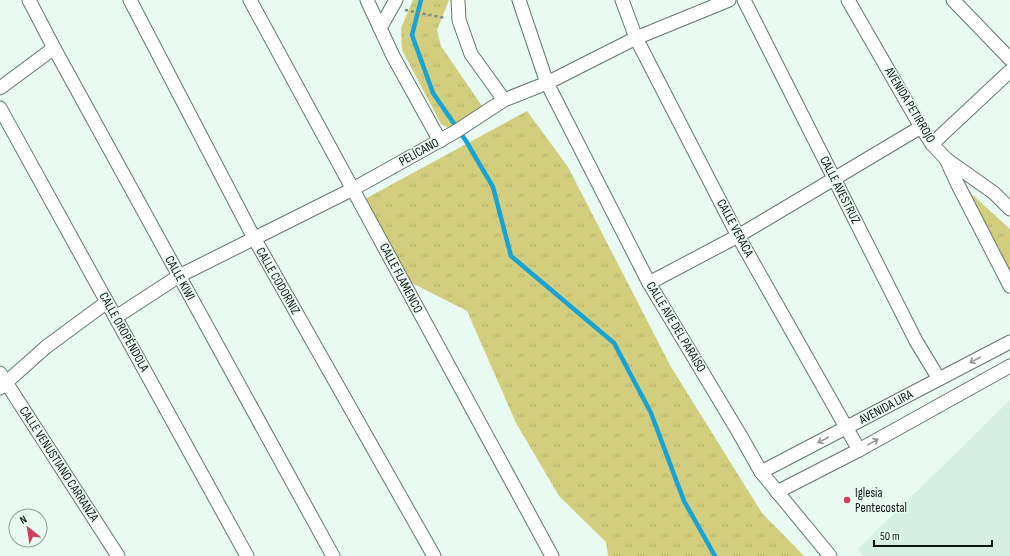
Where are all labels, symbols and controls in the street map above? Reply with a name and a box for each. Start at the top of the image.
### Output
street label: AVENIDA PETIRROJO [881,63,939,146]
street label: PELÍCANO [396,135,442,169]
street label: CALLE AVESTRUZ [816,153,864,227]
street label: CALLE VERACA [713,196,757,260]
street label: CALLE FLAMENCO [376,240,426,316]
street label: CALLE CODORNIZ [252,245,304,318]
street label: CALLE KIWI [161,253,199,303]
street label: CALLE AVE DEL PARAÍSO [643,279,709,375]
street label: CALLE OROPÉNDOLA [96,289,153,375]
one-way arrow [969,357,981,364]
street label: AVENIDA LIRA [856,386,916,428]
street label: CALLE VENUSTIANO CARRANZA [16,403,102,525]
one-way arrow [817,437,829,444]
one-way arrow [867,437,879,445]
place label: Iglesia Pentecostal [855,485,907,516]
marker: Iglesia Pentecostal [842,495,852,505]
north arrow [8,508,48,548]
scale bar [874,522,992,548]
text: 50 m [880,529,900,544]

